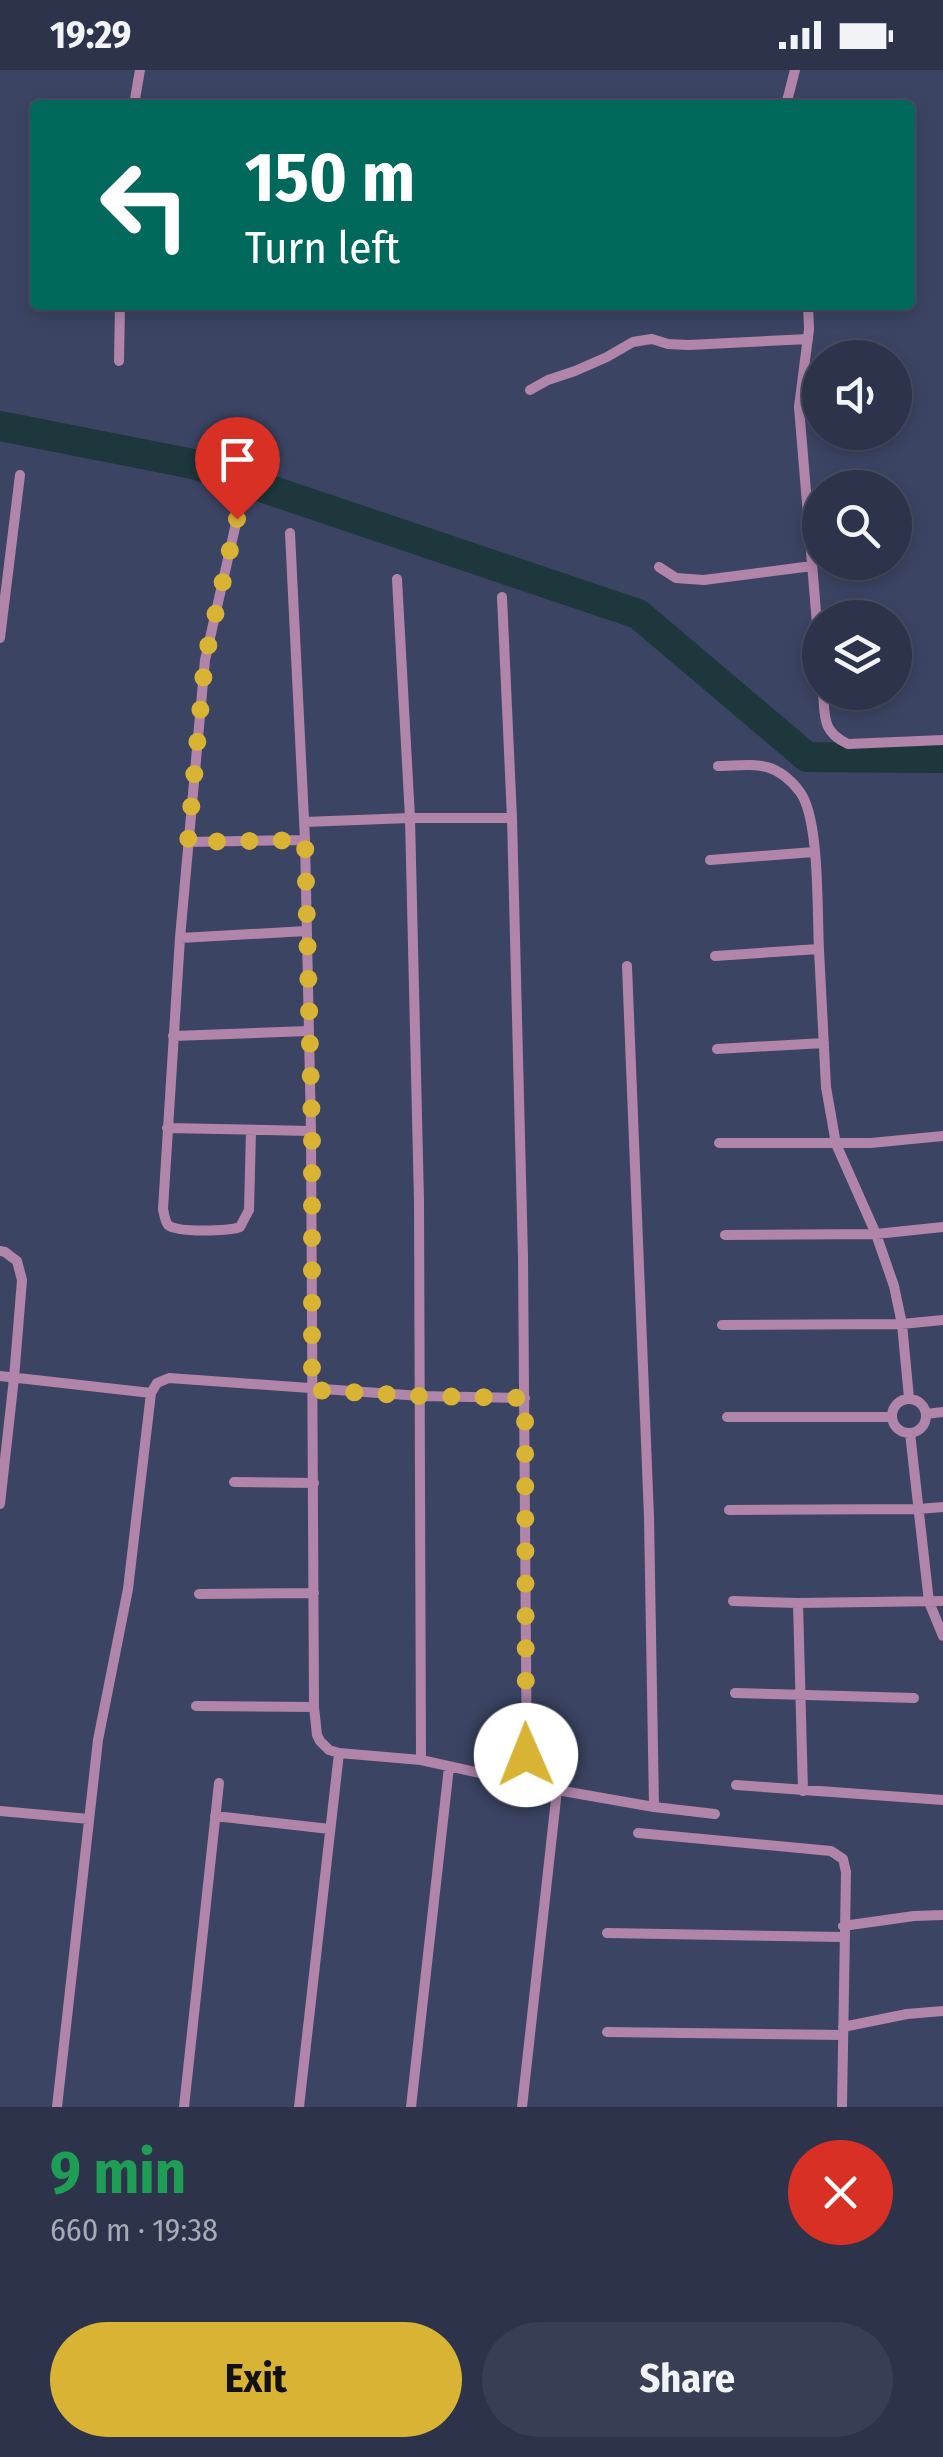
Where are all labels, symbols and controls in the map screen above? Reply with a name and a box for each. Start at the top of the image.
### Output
text: 19:29 [50,12,131,58]
text: 150 m [245,136,415,220]
icon: left [80,140,210,270]
text: Turn left [245,221,400,275]
map controls [802,340,912,710]
button: sound [802,340,912,450]
pin [195,417,280,520]
icon: arrive [210,432,265,487]
button: search [802,470,912,580]
button: layers [802,600,912,710]
position arrow [474,1703,578,1807]
text: 9 min [50,2137,186,2209]
button: close [788,2140,893,2245]
text: 660 m · 19:38 [50,2211,218,2249]
button: Exit [50,2322,462,2437]
button: Share [482,2322,893,2437]

